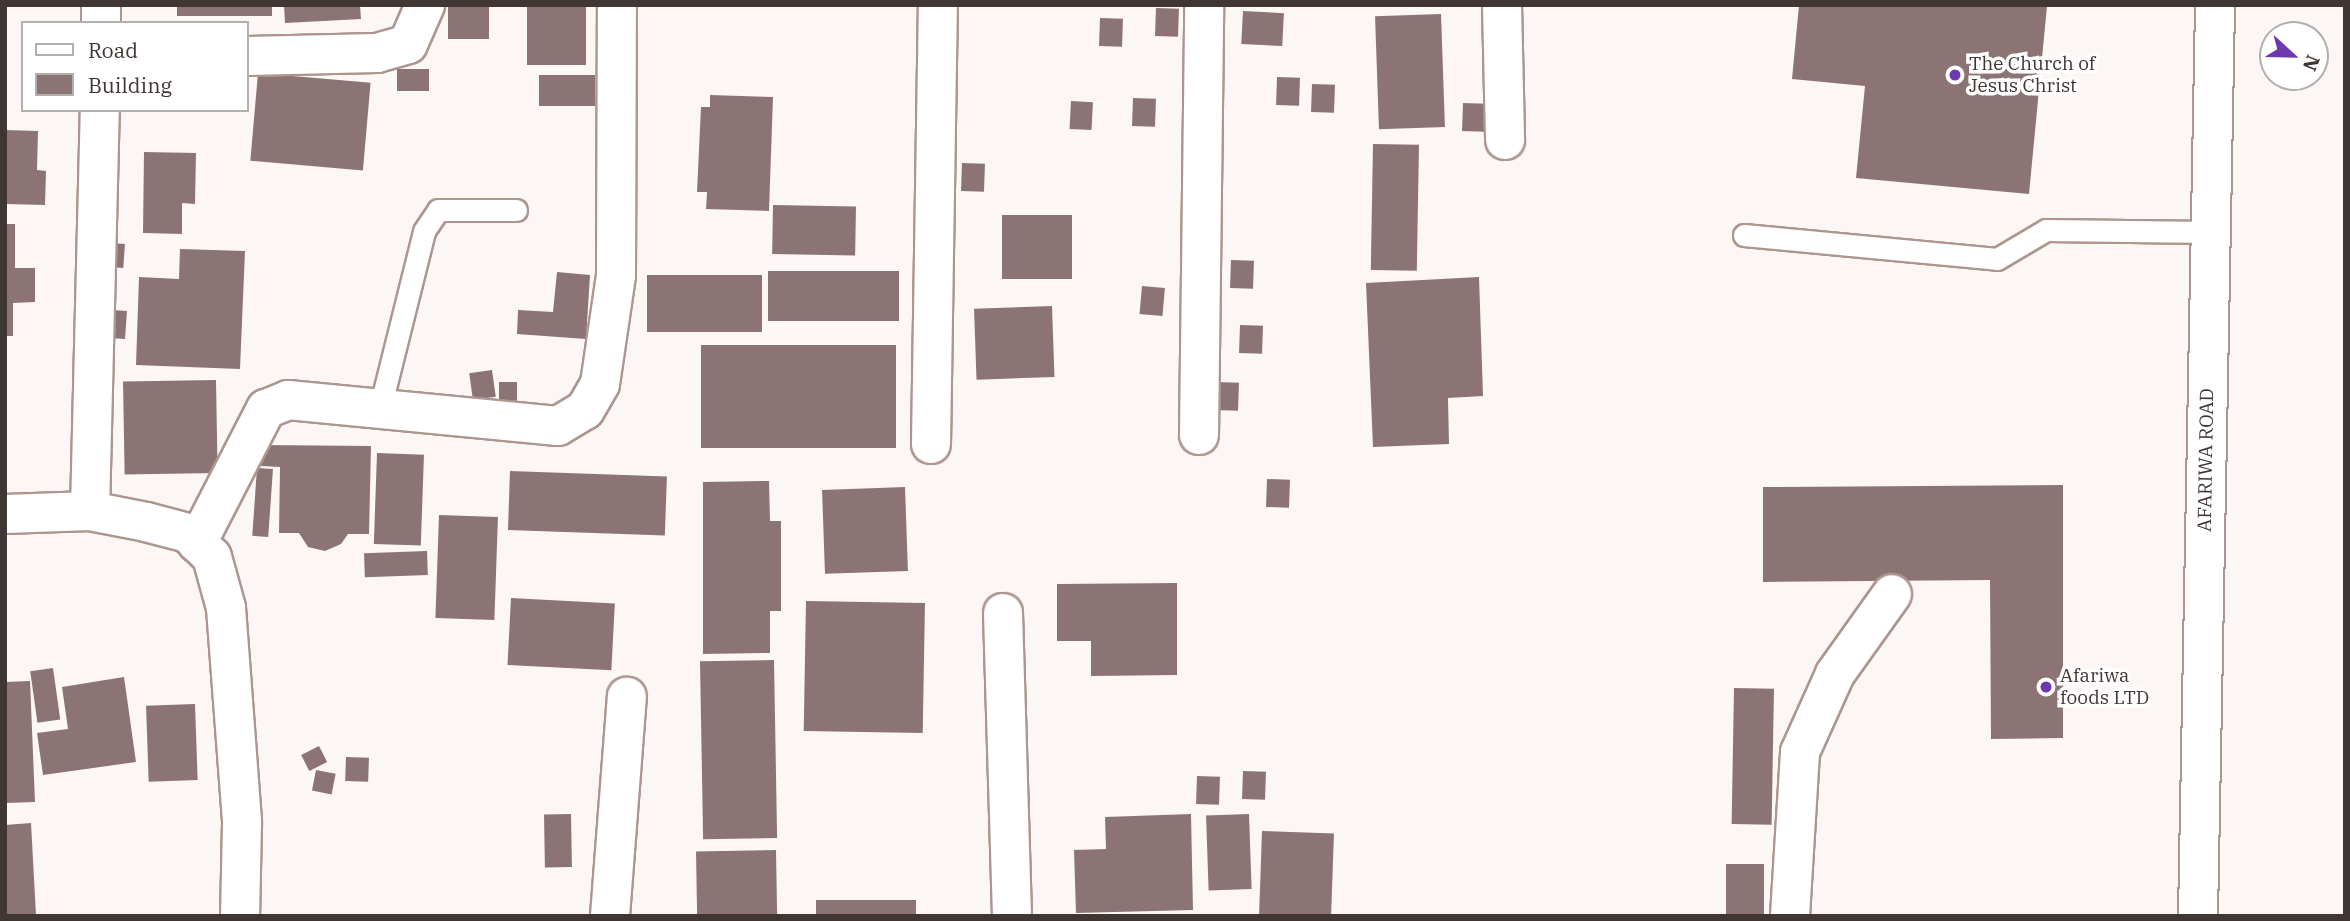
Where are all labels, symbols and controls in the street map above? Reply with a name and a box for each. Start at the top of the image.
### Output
legend [21,21,248,112]
north arrow [2259,21,2329,91]
text: Road [88,36,138,64]
text: N [2298,52,2326,75]
place label: The Church of Jesus Christ [1969,53,2095,97]
marker: The Church of Jesus Christ [1947,67,1963,83]
text: Building [88,71,172,99]
street label: AFARIWA ROAD [2193,388,2219,532]
place label: Afariwa foods LTD [2060,665,2149,709]
marker: Afariwa foods LTD [2038,679,2054,695]

